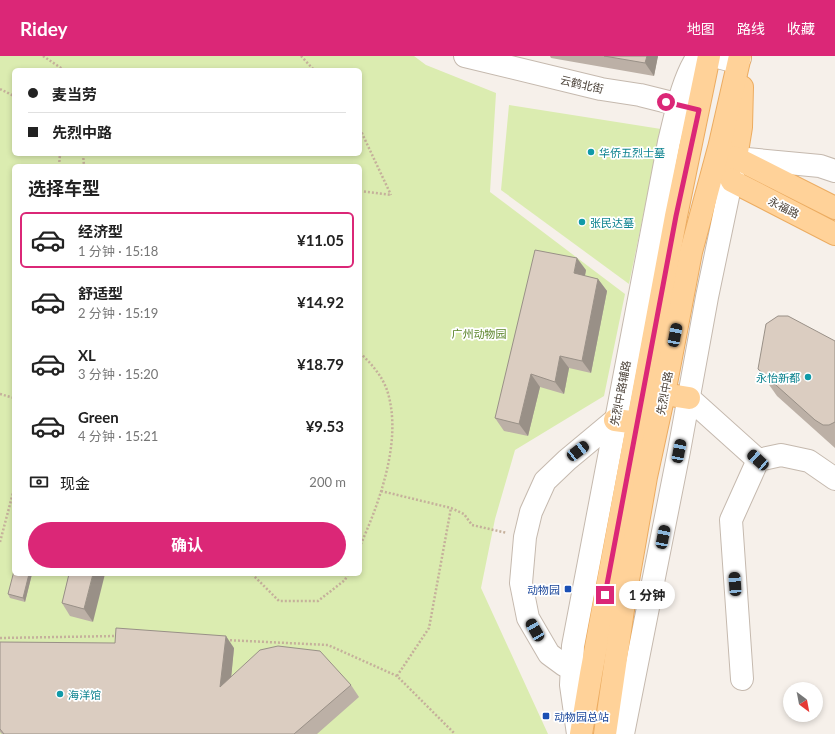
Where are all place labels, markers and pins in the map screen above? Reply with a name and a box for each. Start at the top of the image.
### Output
place label: 华侨五烈士墓 [599,146,665,159]
marker: 华侨五烈士墓 [586,147,596,157]
place label: 张民达墓 [590,216,634,229]
marker: 张民达墓 [577,217,587,227]
place label: 永怡新都 [756,371,800,384]
marker: 永怡新都 [803,372,813,382]
place label: 动物园 [527,583,560,596]
marker: 动物园 [563,584,573,594]
place label: 海洋馆 [68,688,101,701]
marker: 海洋馆 [55,689,65,699]
place label: 动物园总站 [554,710,609,723]
marker: 动物园总站 [541,711,551,721]

